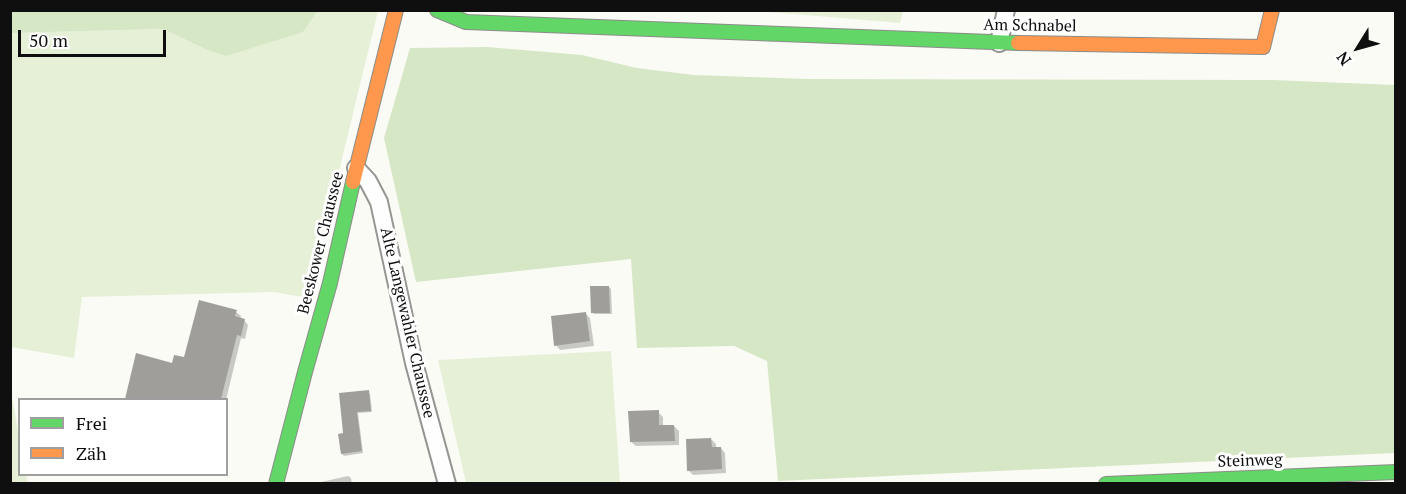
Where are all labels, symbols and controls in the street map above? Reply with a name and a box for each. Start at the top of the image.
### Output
street label: Am Schnabel [983,16,1077,36]
scale bar [21,18,170,56]
north arrow [1328,18,1388,78]
text: 50 m [29,28,68,52]
text: N [1331,47,1356,70]
street label: Beeskower Chaussee [294,170,348,316]
street label: Alte Langewahler Chaussee [376,226,438,420]
legend [18,398,228,476]
text: Frei [76,411,107,435]
text: Zäh [76,441,107,465]
street label: Steinweg [1217,450,1283,472]

